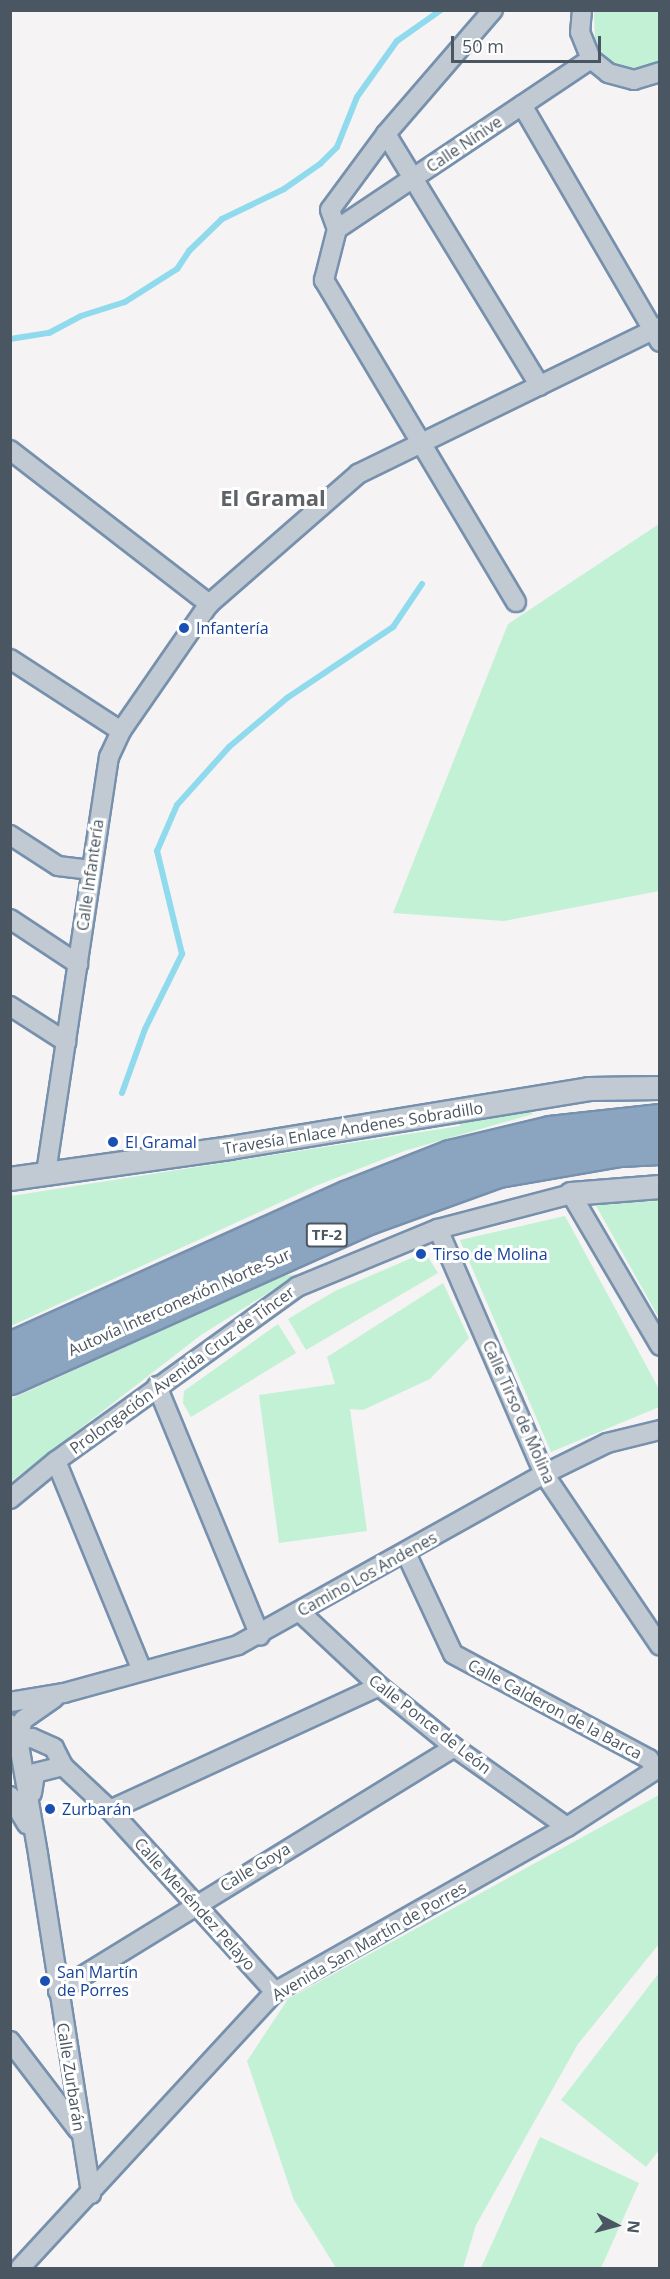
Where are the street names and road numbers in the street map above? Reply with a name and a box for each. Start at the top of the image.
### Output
street label: Calle Nínive [423,112,505,176]
street label: Calle Infantería [73,818,107,932]
street label: Travesía Enlace Andenes Sobradillo [222,1098,484,1158]
road number: TF-2 [304,1223,350,1247]
street label: Autovía Interconexión Norte-Sur [65,1244,293,1360]
street label: Prolongación Avenida Cruz de Tíncer [66,1282,298,1458]
street label: Calle Tirso de Molina [479,1337,559,1487]
street label: Camino Los Andenes [294,1528,440,1620]
street label: Calle Calderon de la Barca [465,1655,645,1763]
street label: Calle Ponce de León [365,1670,495,1778]
street label: Calle Menéndez Pelayo [130,1834,260,1974]
street label: Calle Goya [216,1839,294,1895]
street label: Avenida San Martín de Porres [269,1877,469,2005]
street label: Calle Zurbarán [53,2021,89,2133]

